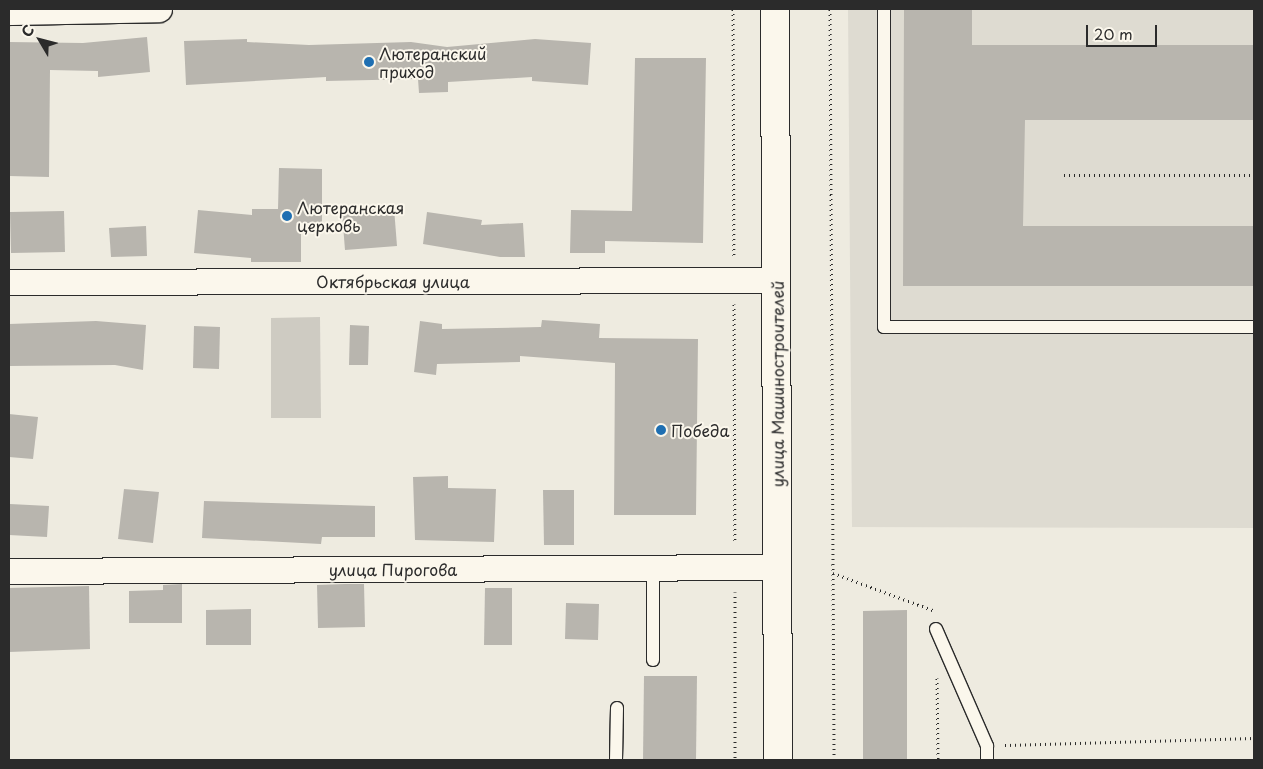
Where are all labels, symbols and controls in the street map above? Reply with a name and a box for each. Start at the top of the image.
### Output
north arrow [15,15,65,65]
scale bar [1088,15,1159,47]
text: С [16,20,39,41]
text: 20 m [1094,22,1133,45]
place label: Лютеранский приход [379,43,487,81]
marker: Лютеранский приход [363,56,375,68]
place label: Лютеранская церковь [297,197,404,235]
marker: Лютеранская церковь [281,210,293,222]
street label: Октябрьская улица [315,271,471,291]
street label: улица Машиностроителей [767,280,787,488]
place label: Победа [671,420,729,440]
marker: Победа [655,424,667,436]
street label: улица Пирогова [329,559,457,579]

